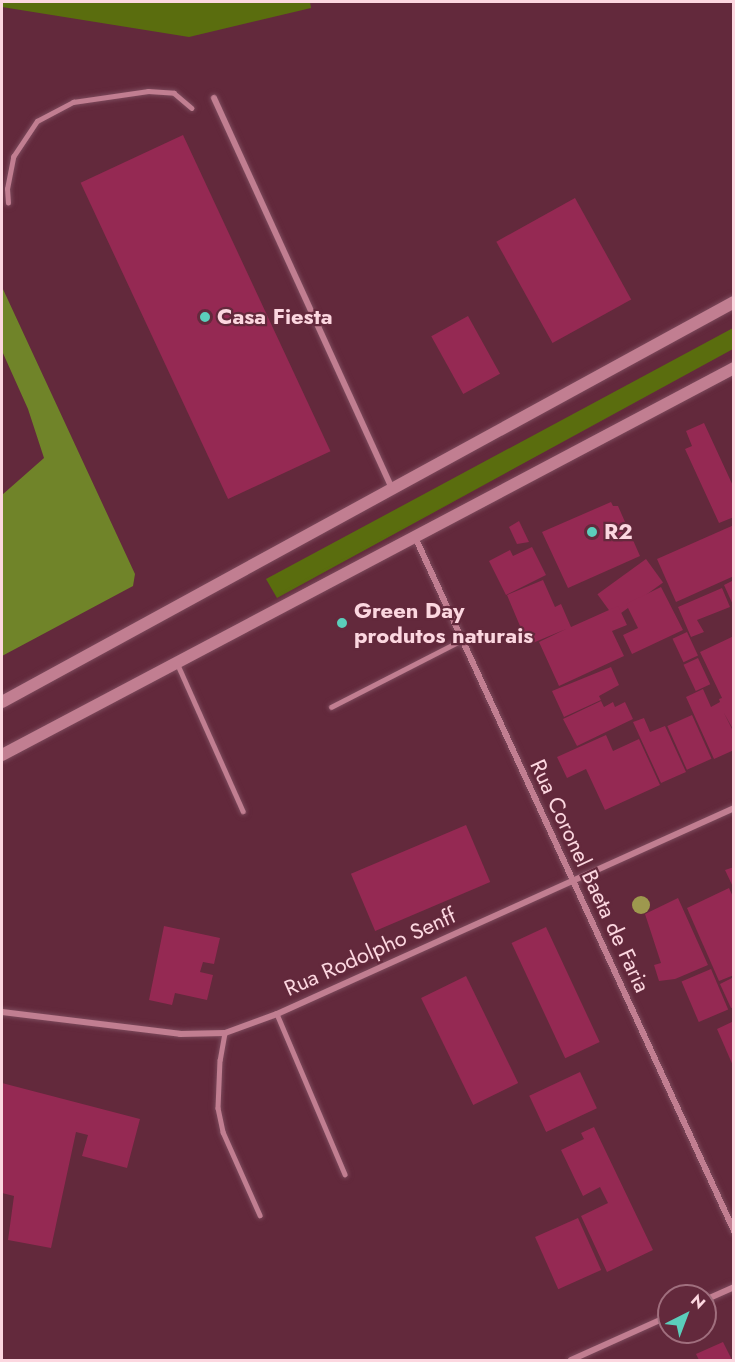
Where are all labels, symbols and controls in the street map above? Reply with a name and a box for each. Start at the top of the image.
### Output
place label: Casa Fiesta [217,304,332,330]
marker: Casa Fiesta [198,310,212,324]
place label: R2 [604,519,633,545]
marker: R2 [585,525,599,539]
place label: Green Day produtos naturais [354,597,533,648]
marker: Green Day produtos naturais [335,616,349,630]
street label: Rua Coronel Baeta de Faria [524,755,656,997]
street label: Rua Rodolpho Senff [280,902,460,1002]
north arrow [657,1284,717,1344]
text: N [686,1289,710,1315]

